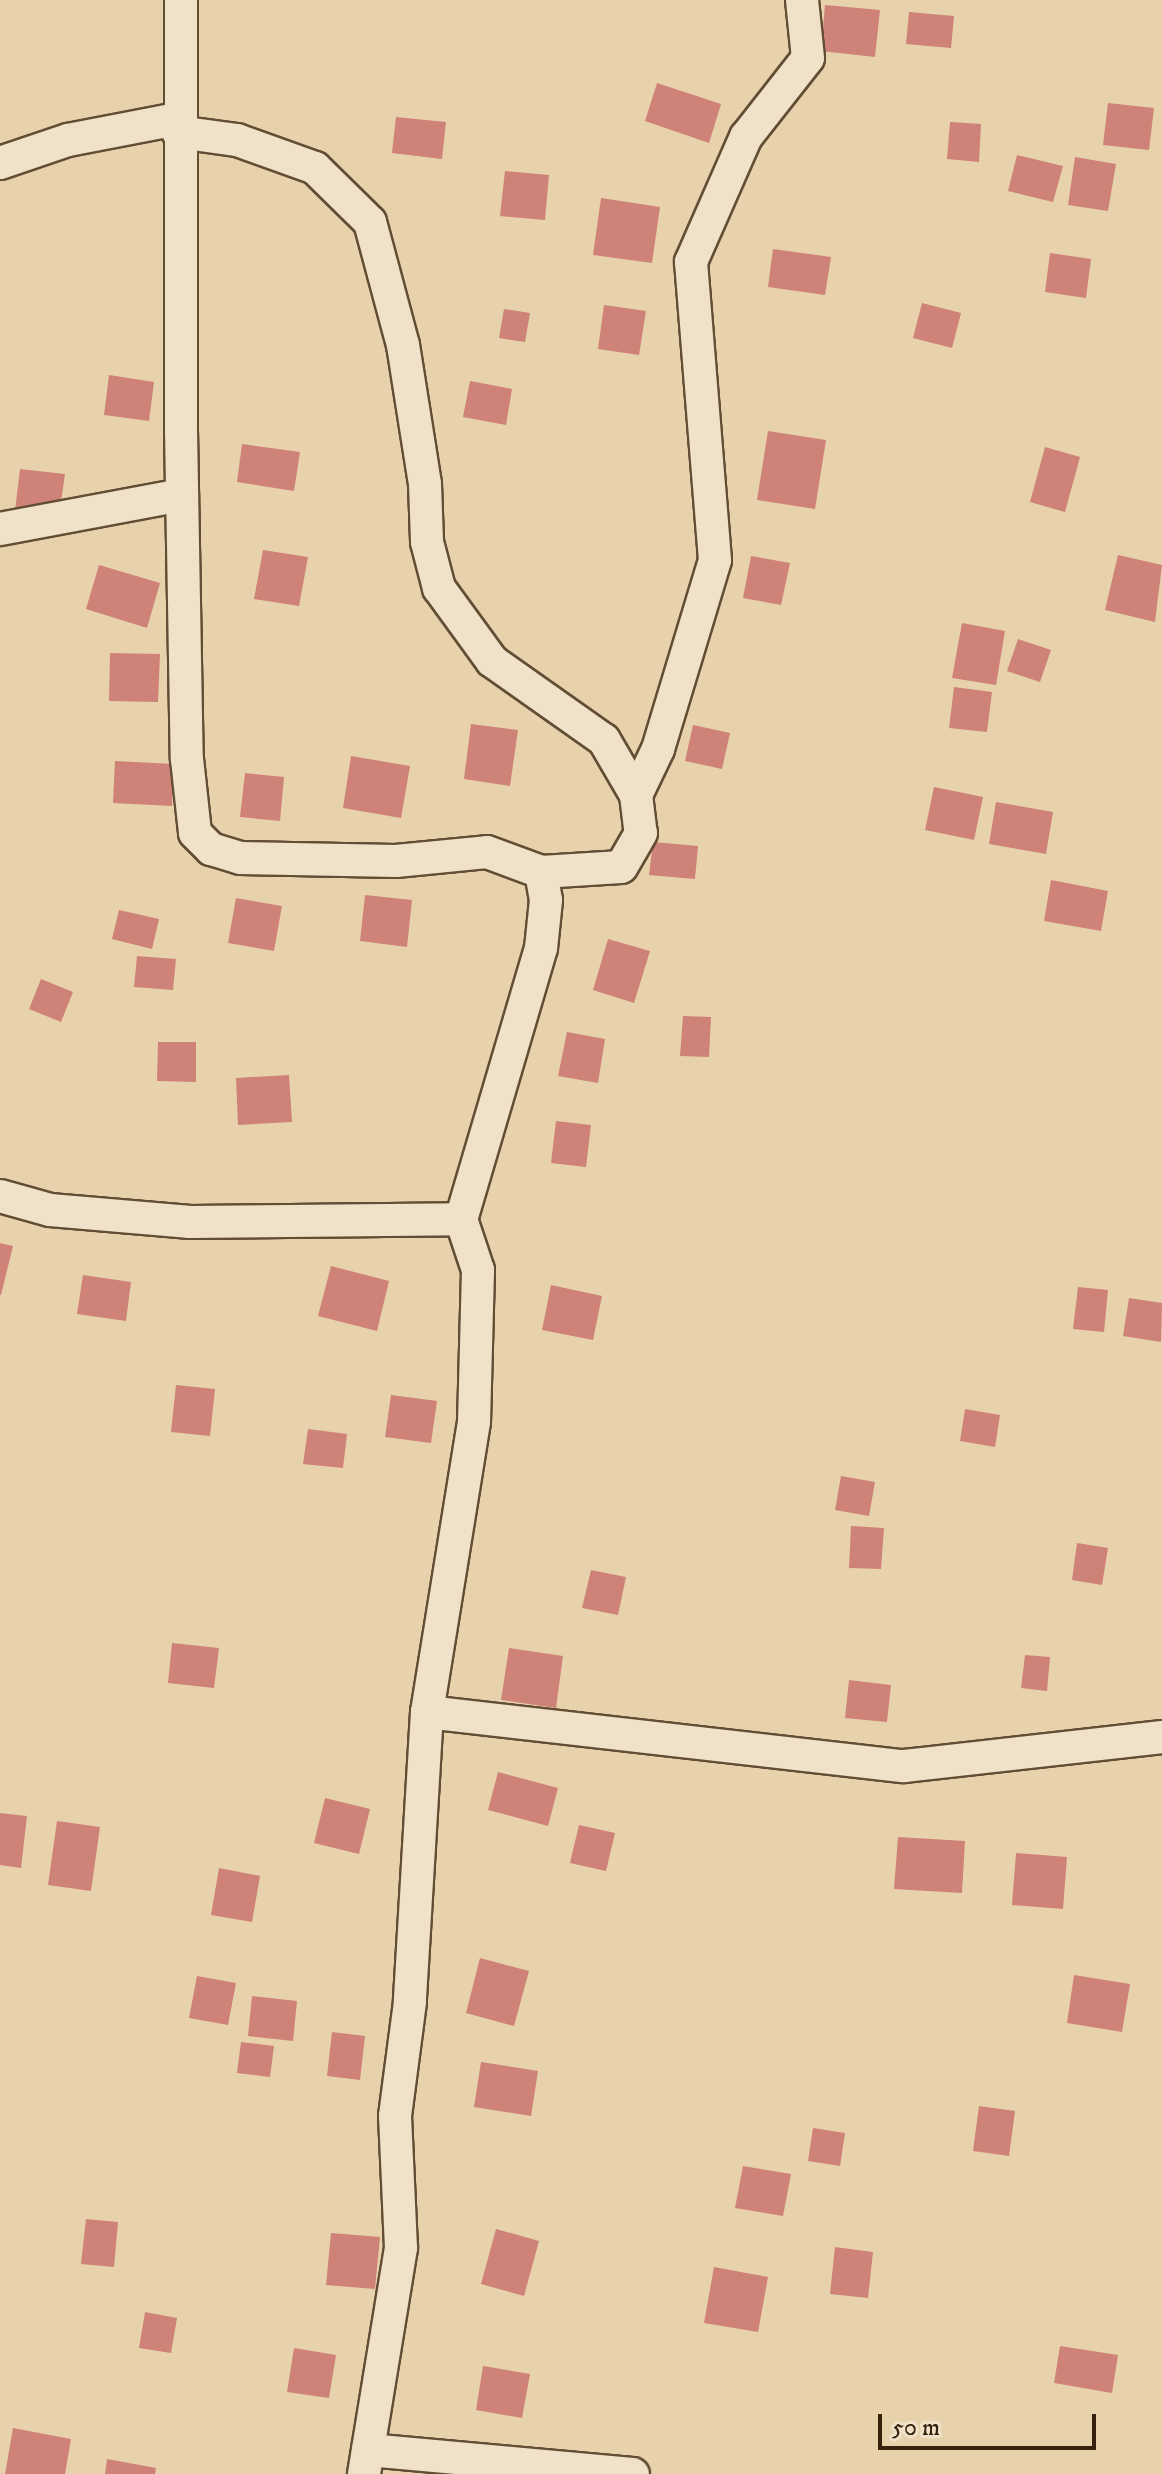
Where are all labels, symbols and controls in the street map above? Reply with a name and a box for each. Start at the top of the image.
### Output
scale bar [882,2398,1100,2448]
text: 50 m [892,2413,940,2443]

